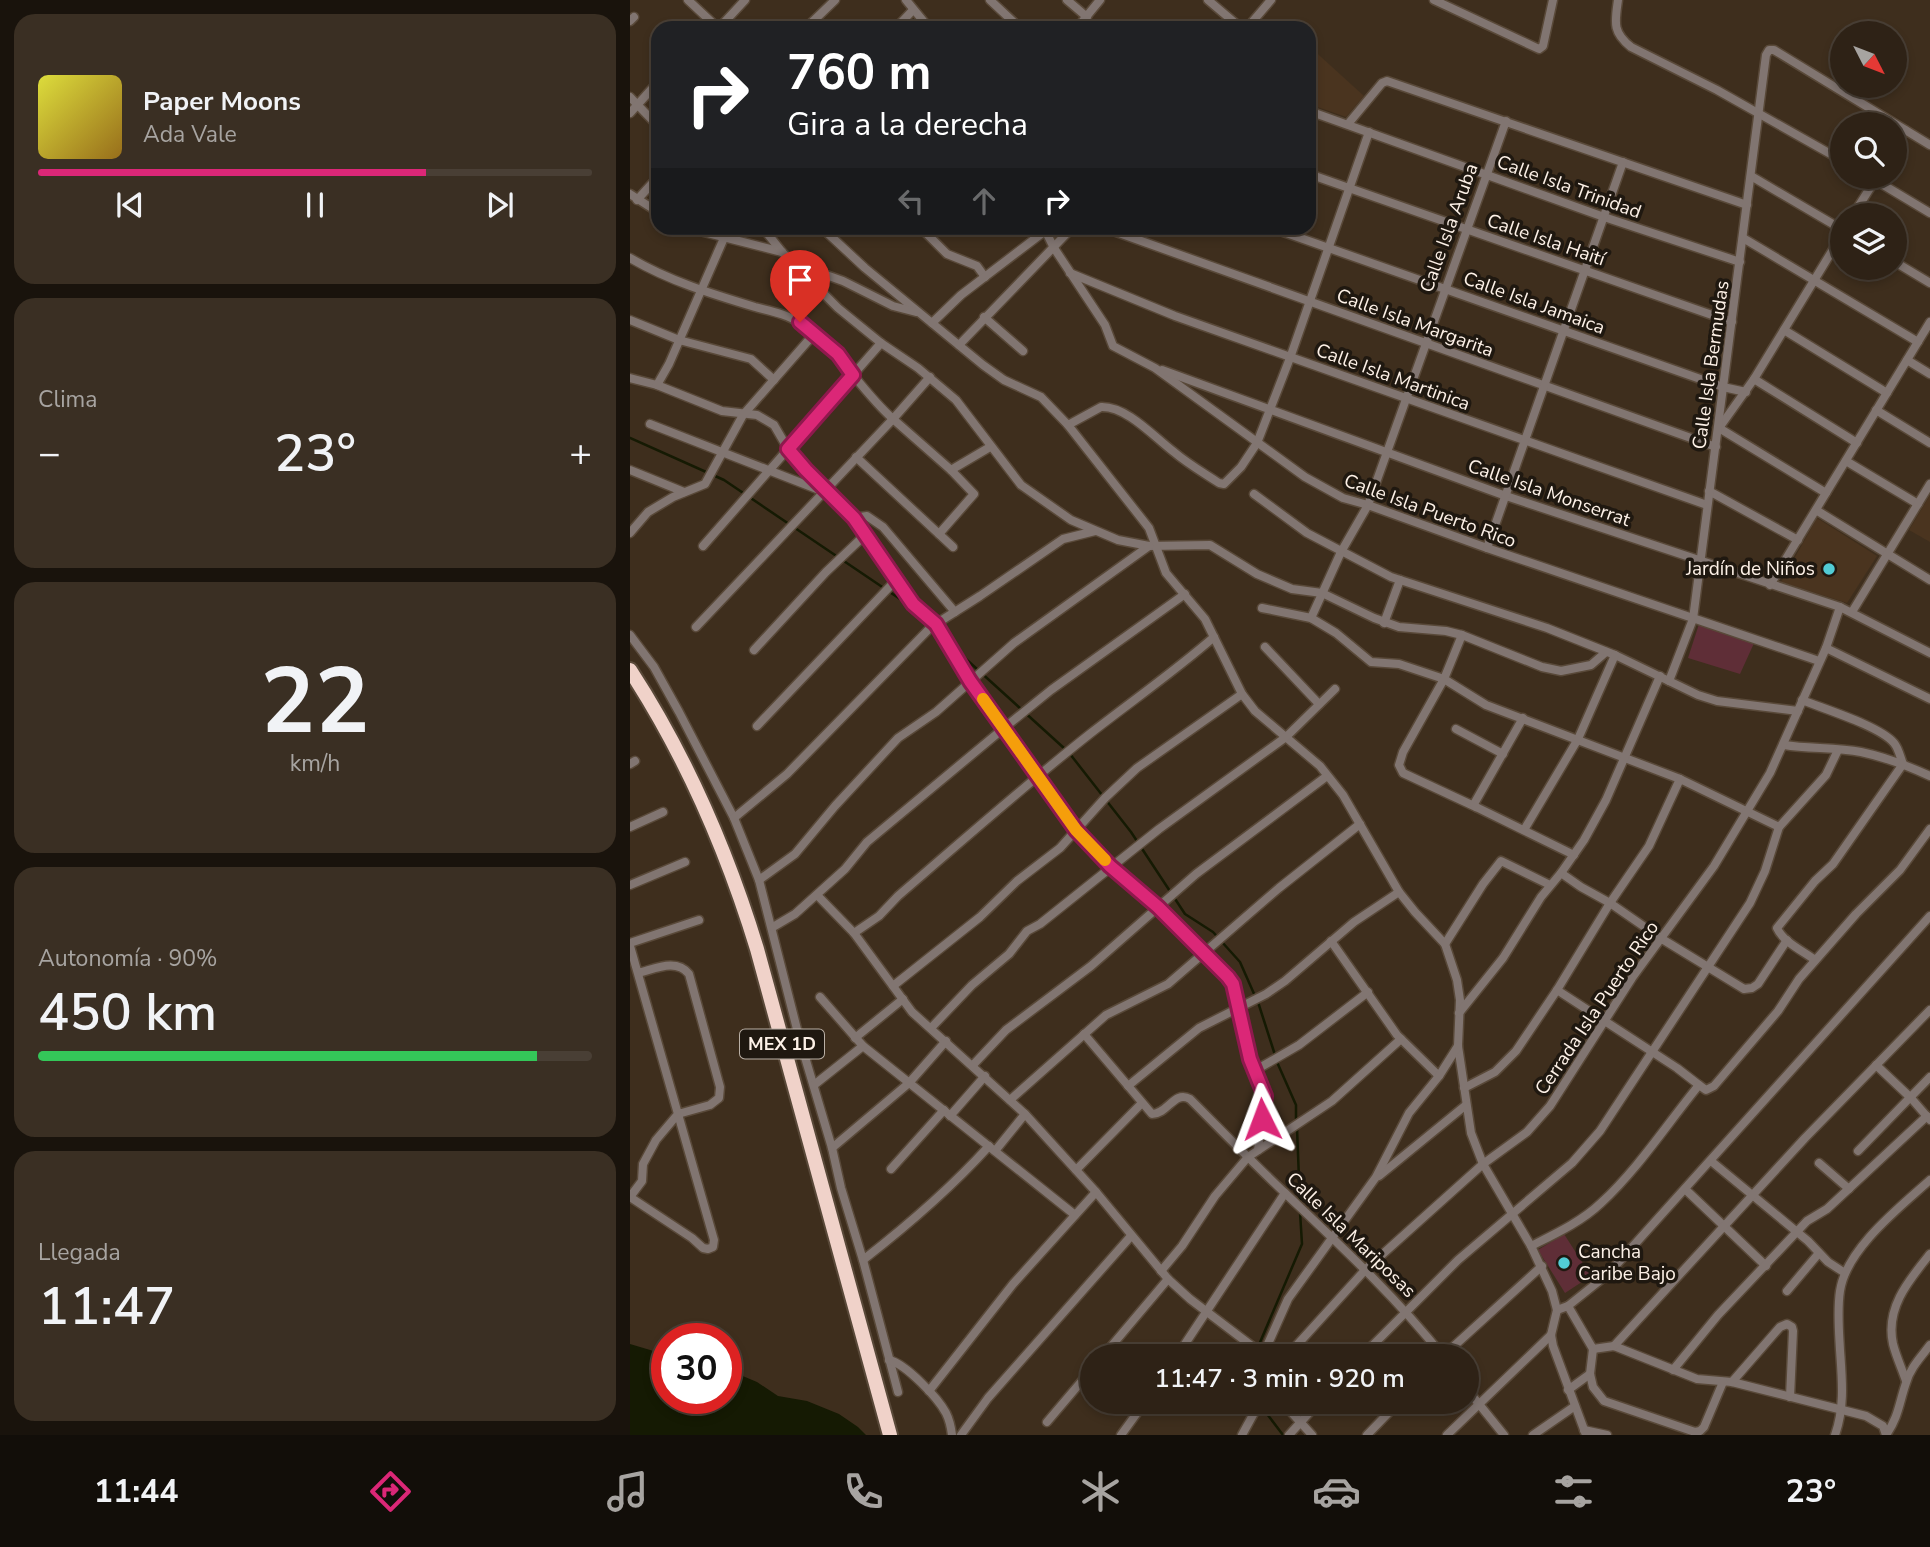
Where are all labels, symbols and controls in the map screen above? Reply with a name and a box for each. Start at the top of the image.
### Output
north arrow [1830,21,1908,98]
map controls [1830,21,1907,280]
text: 760 m [787,39,931,106]
icon: right [672,49,763,140]
text: Paper Moons [143,84,301,119]
text: Gira a la derecha [787,103,1028,146]
button: search [1830,112,1907,189]
text: Ada Vale [143,119,237,150]
street label: Calle Isla Trinidad [1493,149,1645,225]
street label: Calle Isla Aruba [1414,160,1484,296]
icon: left [892,182,930,220]
icon: ahead [965,182,1003,220]
icon: right [1038,182,1076,220]
icon: previous [111,186,149,224]
icon: pause [296,186,334,224]
icon: next [481,186,519,224]
button: layers [1830,203,1907,280]
street label: Calle Isla Haití [1483,208,1610,273]
pin [770,250,830,322]
icon: arrive [781,261,819,299]
street label: Calle Isla Jamaica [1460,265,1608,341]
street label: Calle Isla Bermudas [1686,279,1736,451]
street label: Calle Isla Margarita [1333,282,1497,364]
street label: Calle Isla Martinica [1312,337,1474,417]
text: Clima [38,384,98,415]
text: 23° [274,418,356,489]
text: − [38,428,61,479]
text: + [569,428,592,479]
street label: Calle Isla Monserrat [1464,453,1634,533]
street label: Calle Isla Puerto Rico [1340,468,1520,554]
place label: Jardín de Niños [1685,556,1815,582]
marker: Jardín de Niños [1821,561,1837,577]
text: 22 [260,640,370,764]
text: km/h [290,748,340,779]
street label: Cerrada Isla Puerto Rico [1529,916,1665,1100]
text: Autonomía · 90% [38,943,218,974]
text: 450 km [38,977,217,1048]
road number: MEX 1D [740,1030,824,1058]
position arrow [1225,1082,1299,1156]
street label: Calle Isla Mariposas [1281,1166,1421,1304]
text: Llegada [38,1237,121,1268]
place label: Cancha Caribe Bajo [1578,1239,1676,1287]
marker: Cancha Caribe Bajo [1556,1255,1572,1271]
text: 11:47 [38,1271,175,1342]
speed limit sign: 30 [651,1323,742,1414]
text: 11:47 · 3 min · 920 m [1154,1361,1405,1396]
icon: directions [366,1467,415,1516]
icon: music [603,1467,652,1516]
icon: phone [839,1467,888,1516]
icon: climate [1076,1467,1125,1516]
icon: car [1312,1467,1361,1516]
icon: filters [1549,1467,1598,1516]
text: 11:44 [94,1470,179,1513]
text: 23° [1786,1470,1836,1513]

